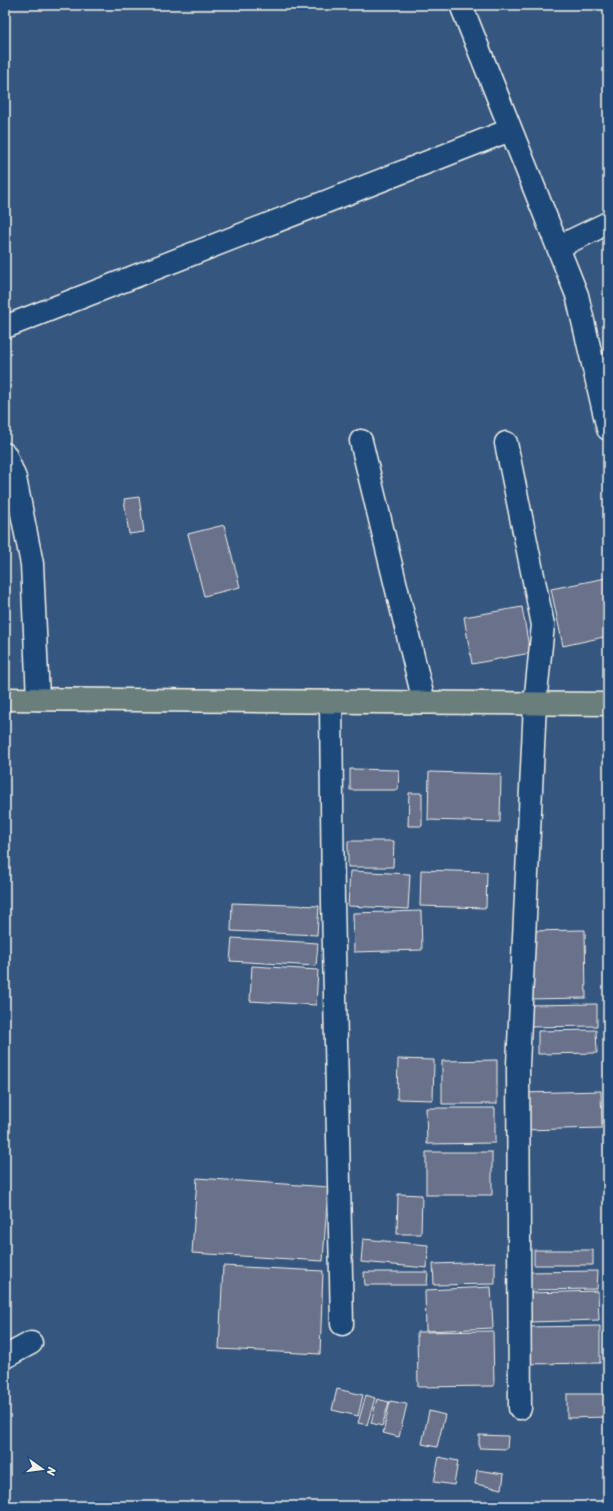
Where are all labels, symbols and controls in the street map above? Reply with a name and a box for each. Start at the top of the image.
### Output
north arrow [22,1449,62,1489]
text: N [41,1464,62,1478]

